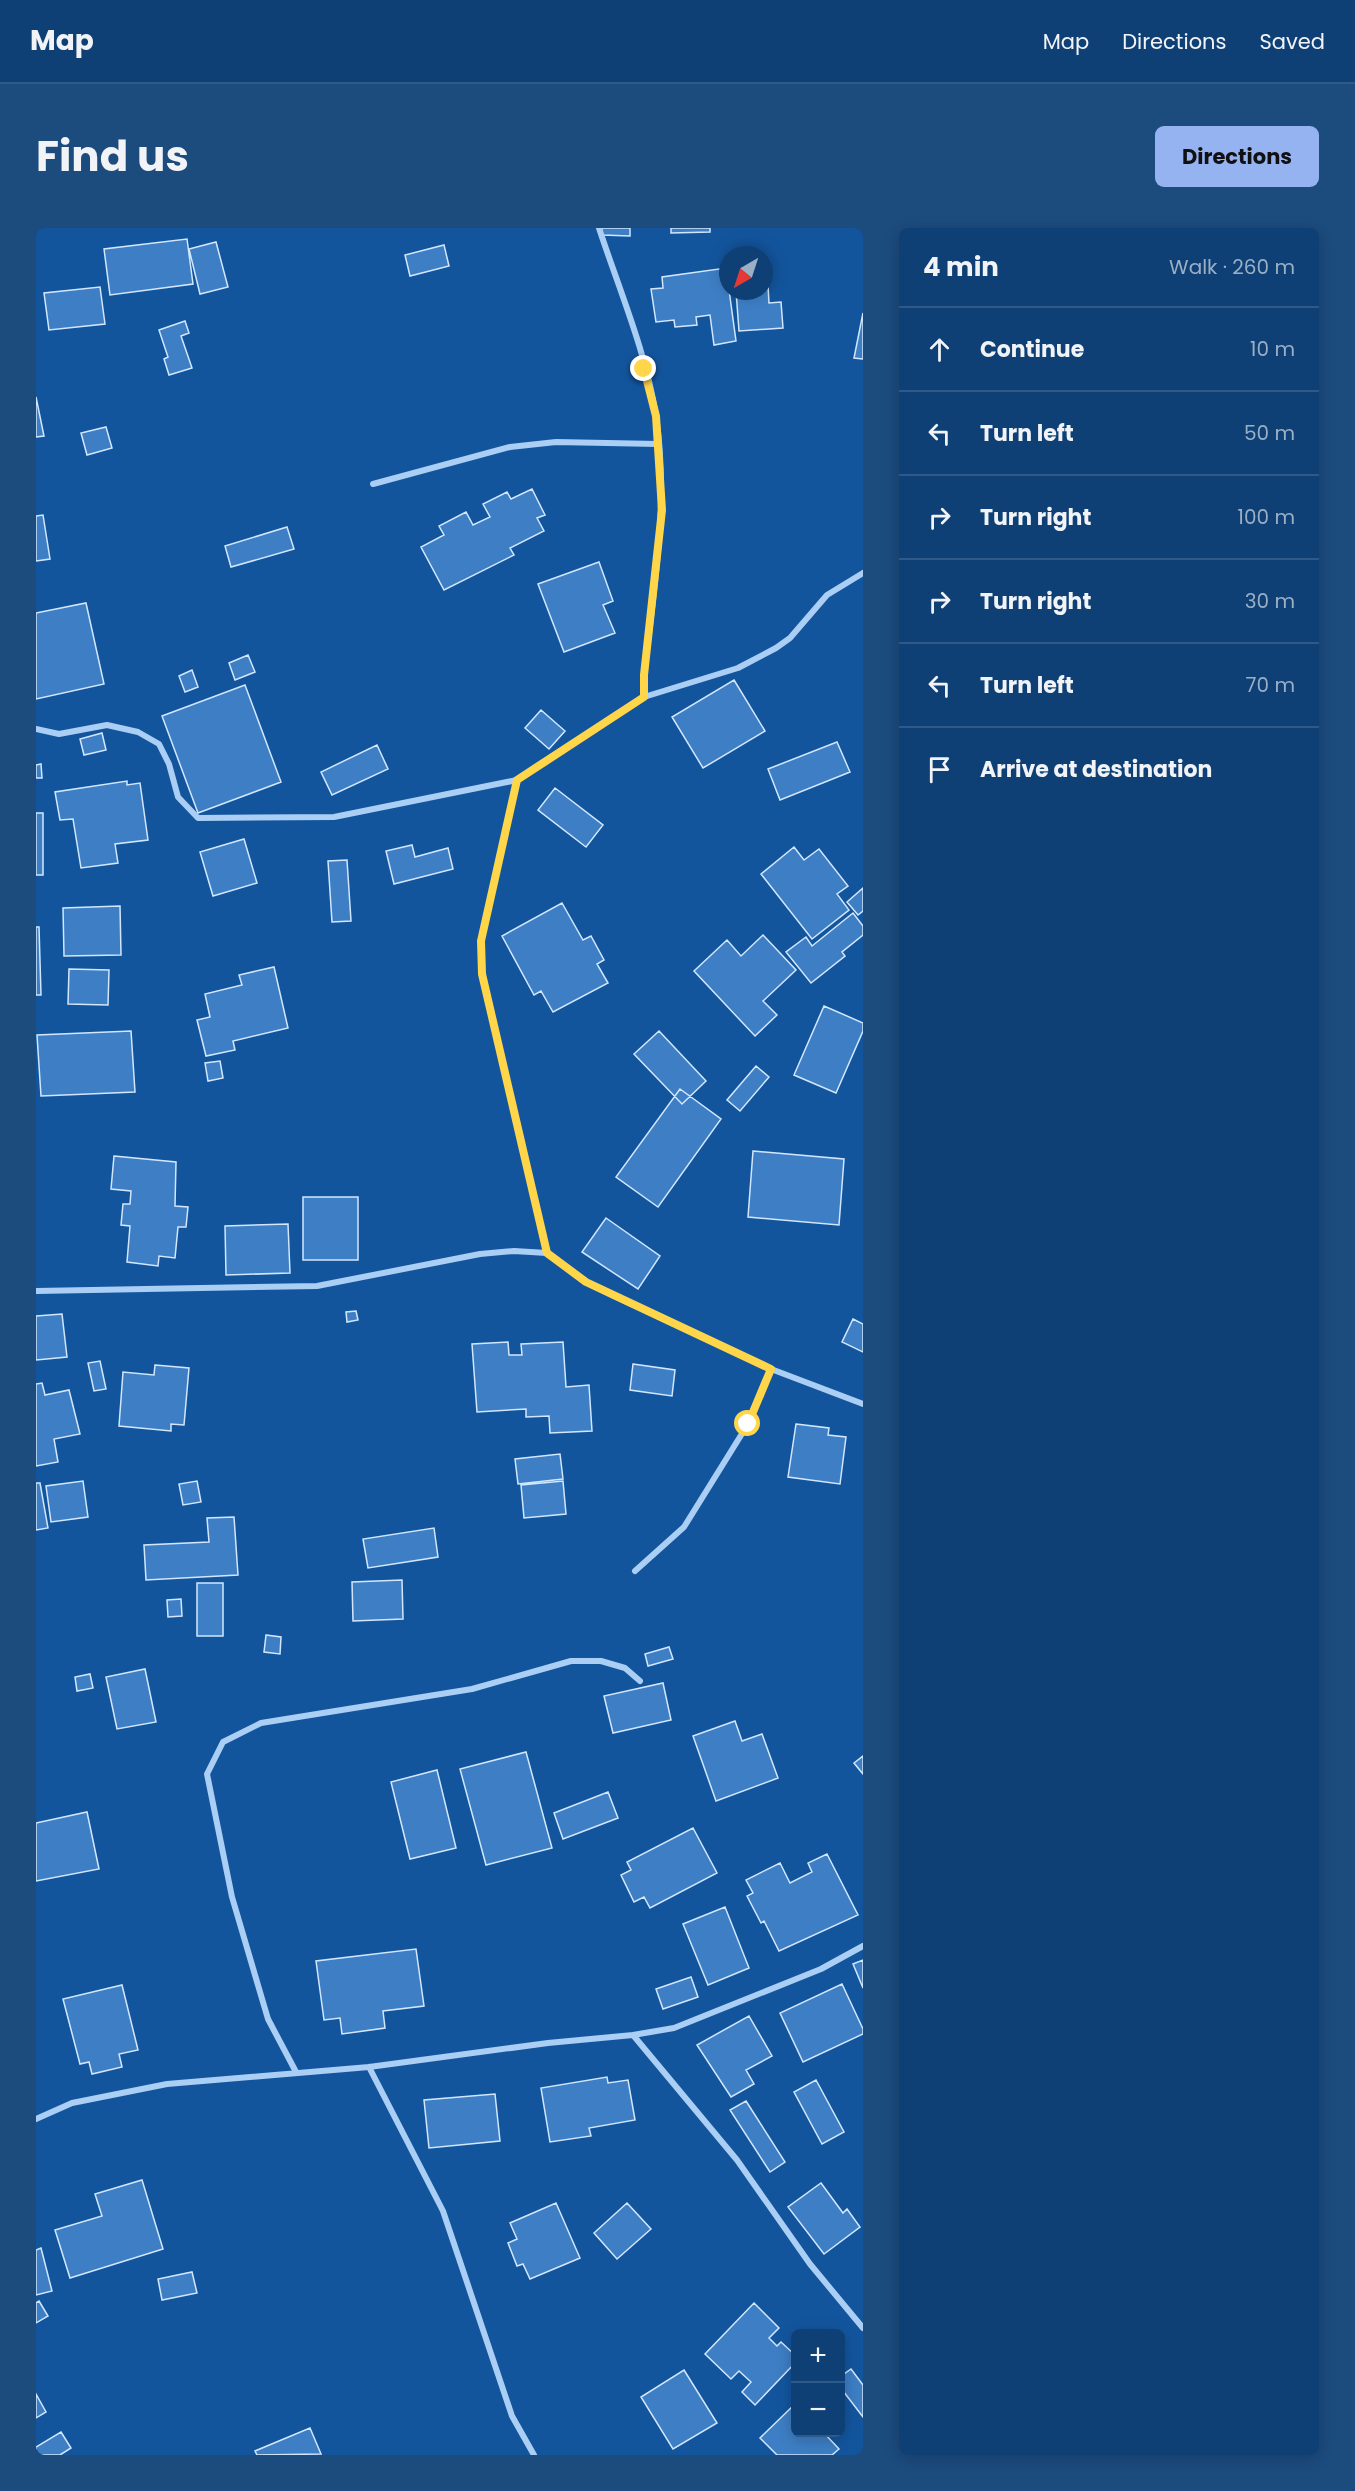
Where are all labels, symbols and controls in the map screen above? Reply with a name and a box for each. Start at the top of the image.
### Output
text: Map [30,21,94,60]
text: Map [1043,27,1089,56]
text: Directions [1122,27,1226,56]
text: Saved [1259,27,1325,56]
button: Directions [1155,126,1319,187]
text: Find us [36,127,189,186]
north arrow [719,246,773,300]
text: 4 min [923,249,999,285]
text: Walk · 260 m [1169,253,1295,281]
icon: ahead [923,333,956,366]
text: Continue [980,334,1084,365]
text: 10 m [1250,335,1295,363]
route end [630,355,656,381]
icon: left [923,417,956,450]
text: Turn left [980,418,1074,449]
text: 50 m [1244,419,1295,447]
icon: right [923,501,956,534]
text: Turn right [980,502,1091,533]
text: 100 m [1238,503,1295,531]
icon: right [923,585,956,618]
text: Turn right [980,586,1091,617]
text: 30 m [1245,587,1295,615]
icon: left [923,669,956,702]
text: Turn left [980,670,1074,701]
text: 70 m [1246,671,1295,699]
icon: arrive [923,753,956,786]
text: Arrive at destination [980,754,1212,785]
route start [734,1410,760,1436]
map controls [791,2329,845,2437]
button: + [791,2329,845,2383]
button: − [791,2383,845,2437]

